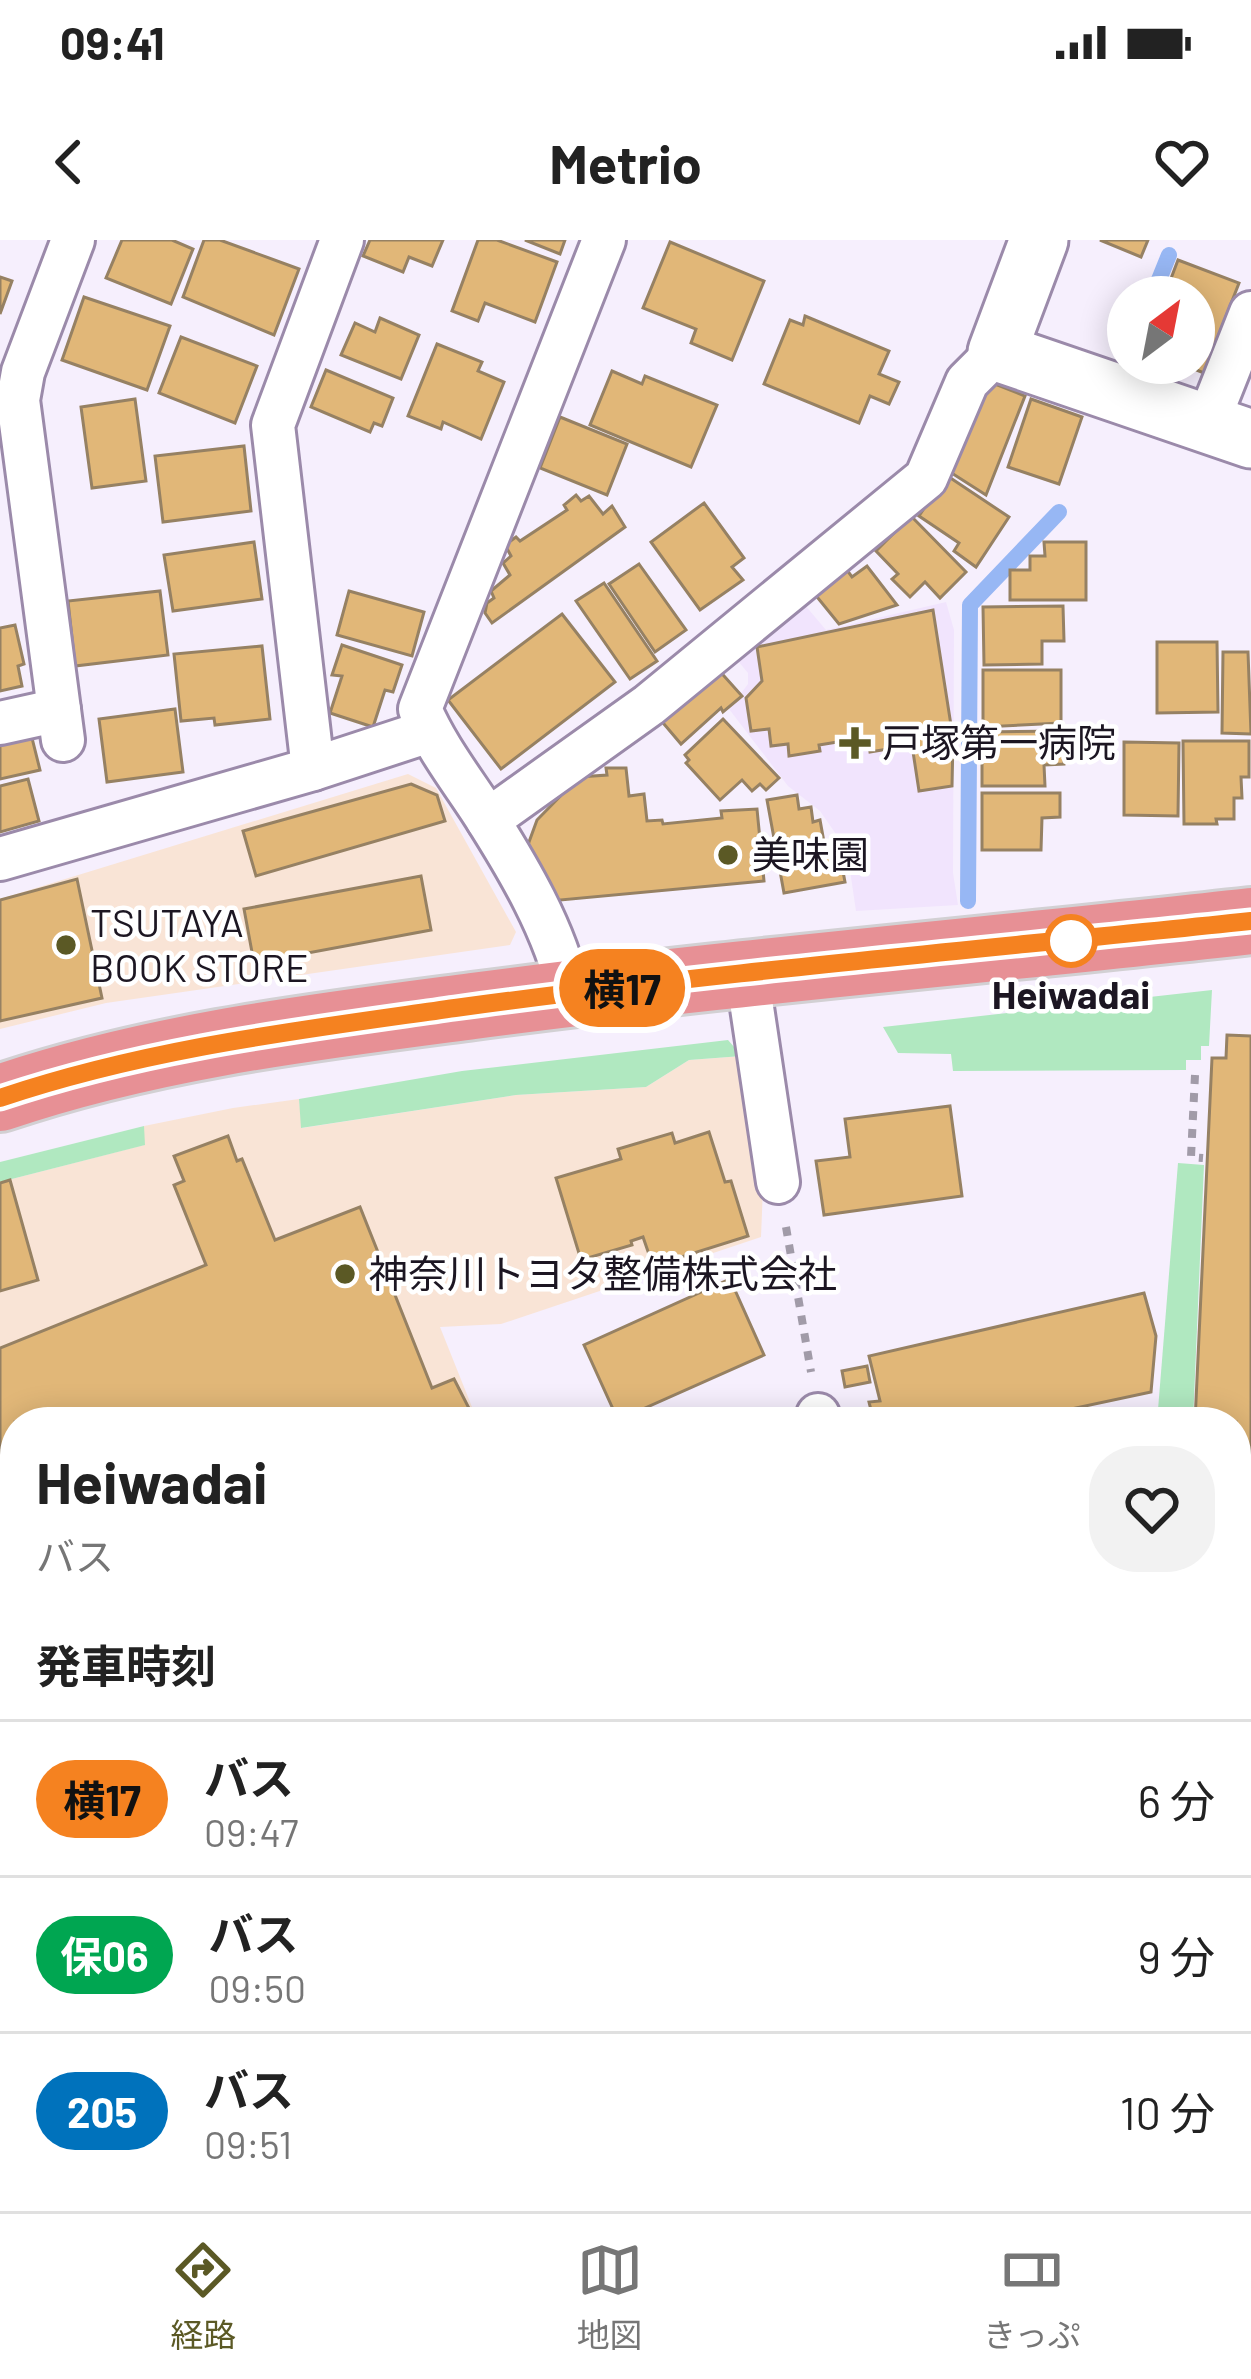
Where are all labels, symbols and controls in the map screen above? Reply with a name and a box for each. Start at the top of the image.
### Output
text: 09:41 [60,15,165,69]
icon: back [36,129,102,195]
icon: heart [1149,129,1215,195]
text: Metrio [549,130,702,195]
north arrow [1107,276,1215,384]
map controls [1107,276,1215,384]
place label: 戸塚第一病院 [882,718,1116,765]
marker: 戸塚第一病院 [839,727,871,759]
place label: 美味園 [752,830,869,877]
marker: 美味園 [715,842,741,868]
place label: TSUTAYA BOOK STORE [90,898,309,990]
marker: Heiwadai [1046,916,1096,966]
marker: TSUTAYA BOOK STORE [53,932,79,958]
line badge: 横17 [553,949,691,1027]
text: 横17 [583,963,661,1013]
place label: Heiwadai [992,970,1150,1017]
place label: 神奈川トヨタ整備株式会社 [369,1249,837,1296]
marker: 神奈川トヨタ整備株式会社 [332,1261,358,1287]
button: heart [1089,1446,1215,1572]
text: Heiwadai [36,1447,268,1515]
text: バス [36,1532,114,1579]
text: 発車時刻 [36,1638,216,1692]
text: バス [204,1750,294,1804]
text: 6 分 [1138,1773,1215,1827]
text: 横17 [63,1774,141,1824]
text: 09:47 [204,1808,298,1855]
text: バス [209,1906,299,1960]
text: 9 分 [1138,1929,1215,1983]
text: 保06 [60,1930,149,1980]
text: 09:50 [209,1964,306,2011]
text: バス [204,2062,294,2116]
text: 10 分 [1120,2085,1215,2139]
text: 205 [67,2086,137,2136]
text: 09:51 [204,2120,292,2167]
tab: 経路 [170,2237,236,2357]
tab: 地図 [577,2237,643,2357]
tab: きっぷ [983,2237,1081,2357]

